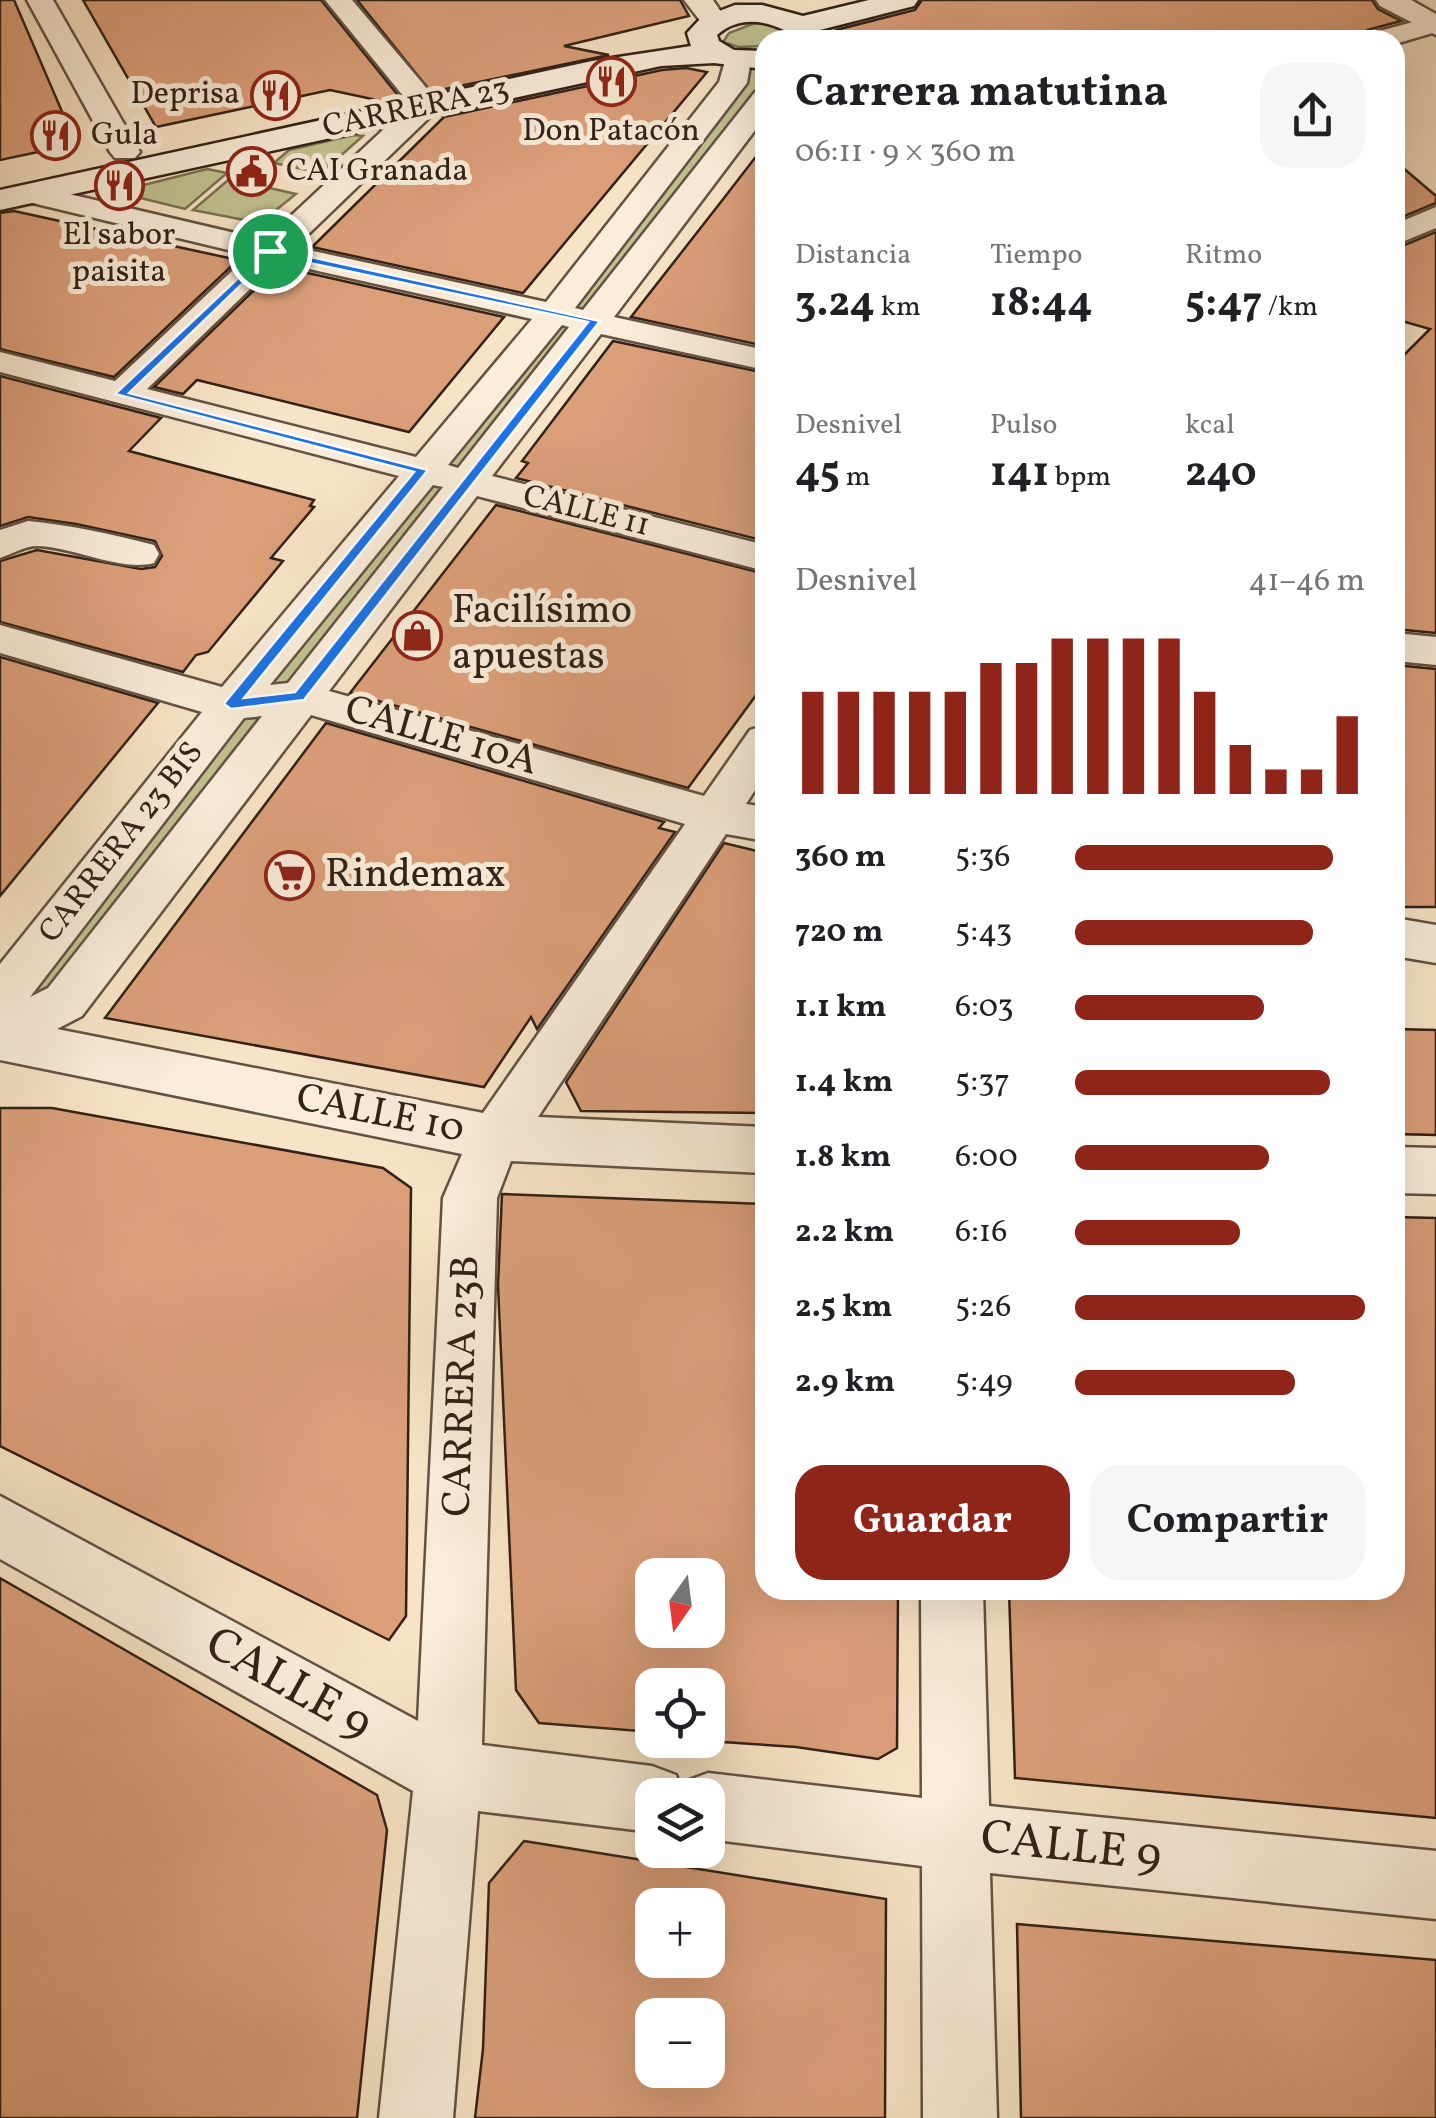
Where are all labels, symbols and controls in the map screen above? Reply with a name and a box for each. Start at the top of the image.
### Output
restaurant icon: Don Patacón [585,56,637,108]
text: Carrera matutina [795,62,1168,125]
button: share [1260,63,1365,168]
street label: CARRERA 23 [319,68,513,150]
restaurant icon: Deprisa [249,69,301,121]
place label: Deprisa [130,73,240,117]
restaurant icon: Gula [30,110,82,162]
place label: Don Patacón [522,110,700,154]
place label: Gula [91,114,158,158]
text: 06:11 · 9 × 360 m [795,131,1016,175]
public building icon: CAI Granada [225,146,277,198]
place label: CAI Granada [286,150,468,194]
restaurant icon: El sabor paisita [93,160,145,212]
pin [228,209,313,294]
place label: El sabor paisita [63,214,175,295]
icon: arrive [243,224,298,279]
text: Distancia [795,236,911,275]
text: Tiempo [990,236,1082,275]
text: Ritmo [1185,236,1262,275]
text: 3.24 [795,275,875,334]
text: 18:44 [990,275,1093,334]
text: 5:47 [1185,275,1262,334]
text: km [875,288,921,327]
text: /km [1262,288,1318,327]
text: Desnivel [795,406,902,445]
text: Pulso [990,406,1057,445]
text: kcal [1185,406,1235,445]
text: 45 [795,445,840,504]
text: 141 [990,445,1049,504]
text: 240 [1185,445,1257,504]
text: m [840,458,870,497]
text: bpm [1049,458,1111,497]
street label: CALLE 11 [518,475,654,549]
text: Desnivel [795,560,917,604]
text: 41–46 m [1248,560,1365,604]
place label: Facilísimo apuestas [452,584,632,686]
shop icon: Facilísimo apuestas [391,609,443,661]
street label: CALLE 10A [338,683,544,791]
street label: CARRERA 23 BIS [29,733,215,953]
text: 360 m [795,836,886,880]
text: 5:36 [955,836,1011,880]
place label: Rindemax [325,848,506,904]
supermarket icon: Rindemax [264,850,316,902]
text: 720 m [795,911,884,955]
text: 5:43 [955,911,1012,955]
text: 1.1 km [795,986,887,1030]
text: 6:03 [955,986,1014,1030]
text: 1.4 km [795,1061,893,1105]
text: 5:37 [955,1061,1010,1105]
street label: CALLE 10 [291,1071,469,1159]
text: 1.8 km [795,1136,891,1180]
text: 6:00 [955,1136,1018,1180]
text: 2.2 km [795,1211,894,1255]
text: 6:16 [955,1211,1007,1255]
street label: CARRERA 23B [430,1254,496,1518]
text: 2.5 km [795,1286,893,1330]
text: 5:26 [955,1286,1011,1330]
text: 2.9 km [795,1361,895,1405]
text: 5:49 [955,1361,1013,1405]
button: Guardar [795,1465,1070,1580]
button: Compartir [1090,1465,1365,1580]
north arrow [635,1558,725,1648]
map controls [635,1558,725,2088]
street label: CALLE 9 [192,1612,384,1758]
button: locate [635,1668,725,1758]
button: layers [635,1778,725,1868]
street label: CALLE 9 [977,1805,1165,1891]
button: + [635,1888,725,1978]
button: − [635,1998,725,2088]

